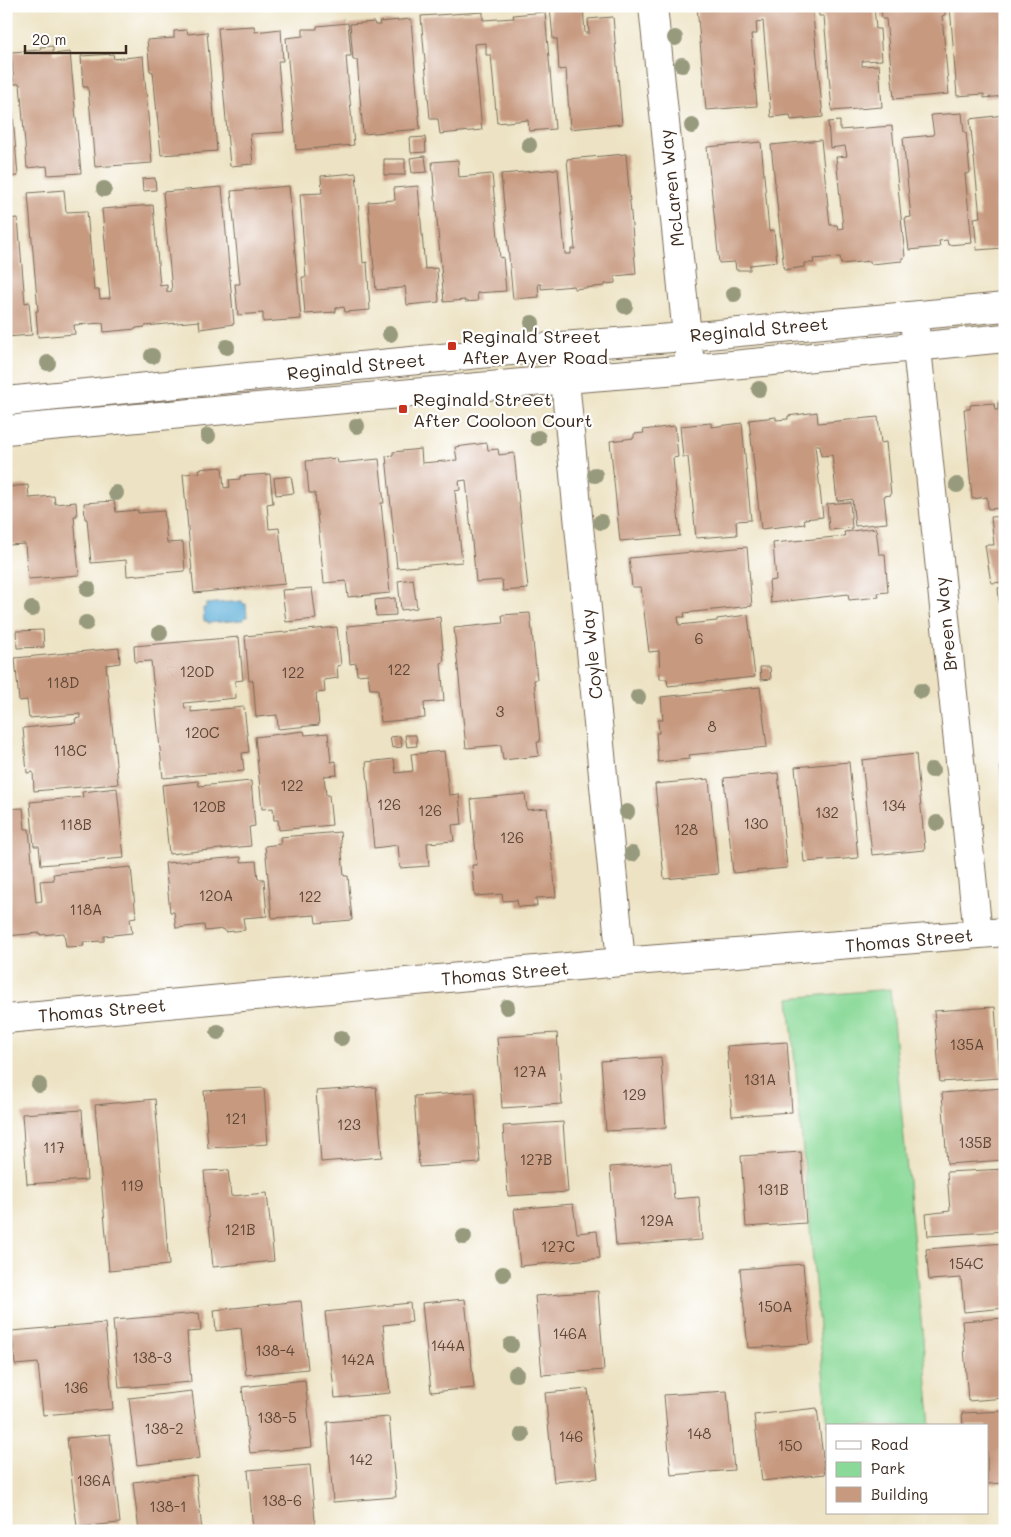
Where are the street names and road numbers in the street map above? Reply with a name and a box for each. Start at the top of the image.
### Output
street label: McLaren Way [653,128,689,248]
street label: Reginald Street [689,311,829,347]
street label: Reginald Street [286,347,426,385]
street label: Breen Way [928,576,962,672]
street label: Coyle Way [574,608,608,700]
street label: Thomas Street [844,922,974,958]
street label: Thomas Street [440,955,570,991]
street label: Thomas Street [37,992,167,1028]

